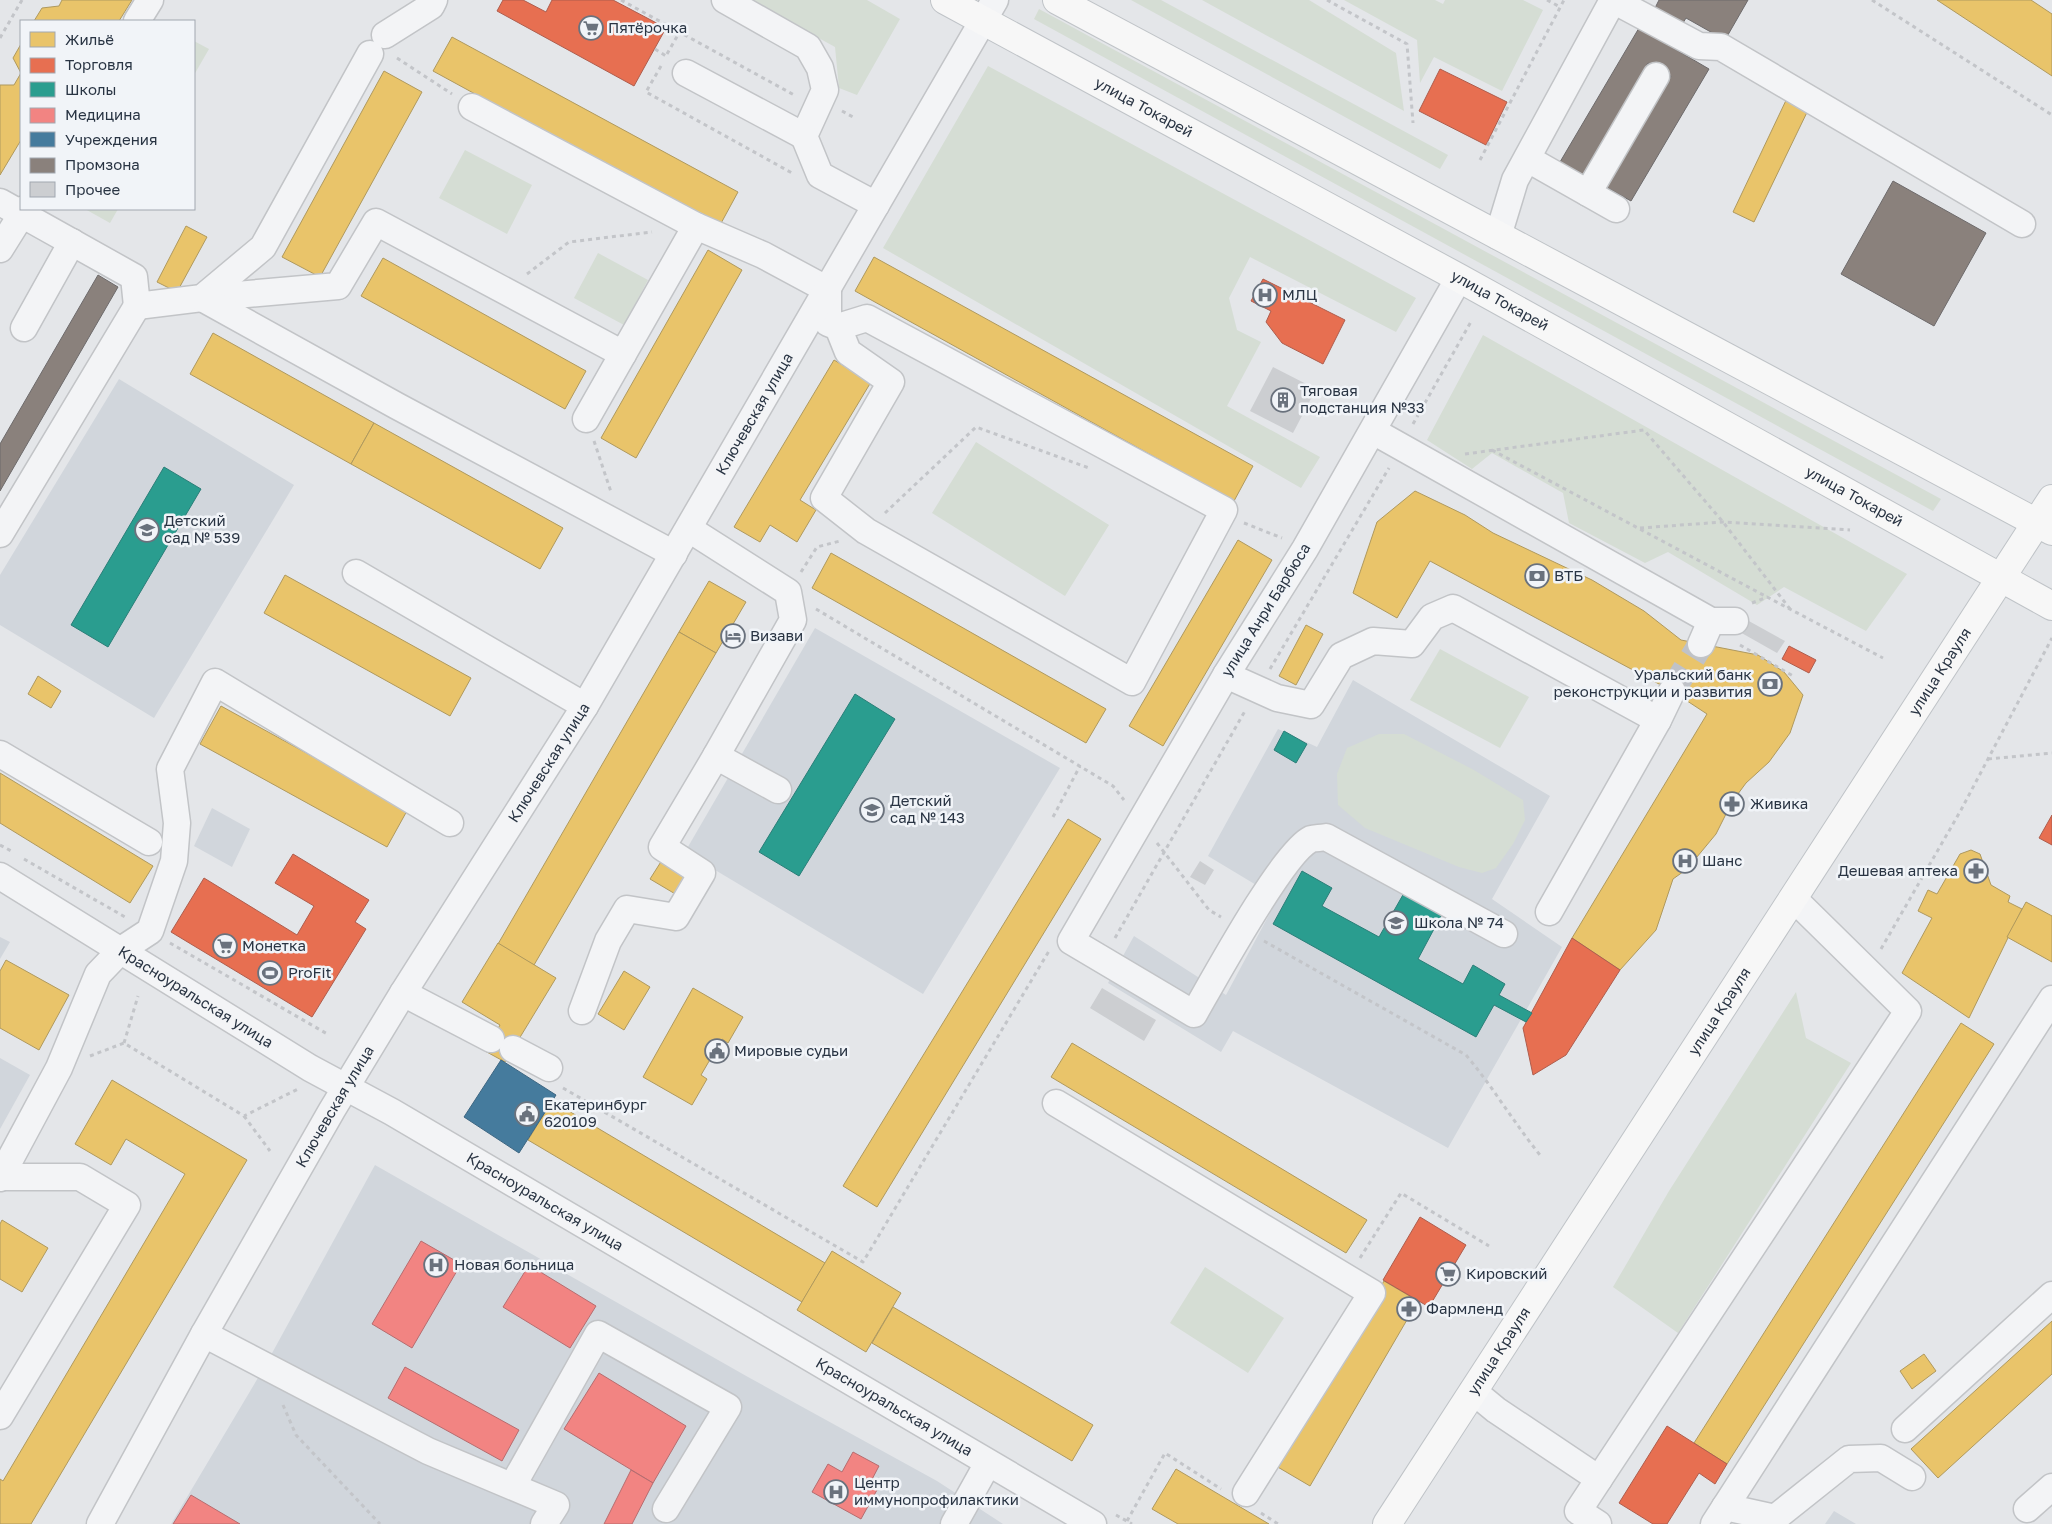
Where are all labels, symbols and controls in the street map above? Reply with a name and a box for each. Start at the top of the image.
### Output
supermarket icon: Пятёрочка [578,15,604,41]
place label: Пятёрочка [608,18,687,36]
legend [20,20,195,210]
text: Жильё [65,30,114,48]
text: Торговля [65,55,133,73]
street label: улица Токарей [1092,73,1196,140]
text: Школы [65,80,116,98]
text: Медицина [65,105,141,123]
text: Учреждения [65,130,157,148]
text: Промзона [65,155,140,173]
text: Прочее [65,180,121,198]
street label: улица Токарей [1448,266,1552,334]
hospital icon: МЛЦ [1252,282,1278,308]
place label: МЛЦ [1282,285,1318,303]
street label: Ключевская улица [711,349,796,478]
place label: Тяговая подстанция №33 [1300,381,1425,416]
building icon: Тяговая подстанция №33 [1270,387,1296,413]
street label: улица Токарей [1803,462,1907,530]
place label: Детский сад № 539 [164,511,240,546]
school or university icon: Детский сад № 539 [134,517,160,543]
street label: улица Анри Барбюса [1217,539,1314,679]
bank icon: ВТБ [1524,563,1550,589]
place label: ВТБ [1554,566,1583,584]
hotel icon: Визави [720,623,746,649]
street label: улица Крауля [1904,624,1974,718]
place label: Визави [750,626,803,644]
place label: Уральский банк реконструкции и развития [1554,665,1752,700]
bank icon: Уральский банк реконструкции и развития [1757,671,1783,697]
street label: Ключевская улица [504,699,593,825]
place label: Детский сад № 143 [890,791,965,826]
pharmacy icon: Живика [1719,791,1745,817]
place label: Живика [1750,794,1808,812]
school or university icon: Детский сад № 143 [859,797,885,823]
hospital icon: Шанс [1672,848,1698,874]
place label: Шанс [1702,851,1742,869]
pharmacy icon: Дешевая аптека [1963,858,1989,884]
place label: Дешевая аптека [1838,861,1958,879]
school or university icon: Школа № 74 [1383,910,1409,936]
place label: Школа № 74 [1414,913,1504,931]
supermarket icon: Монетка [212,933,238,959]
place label: Монетка [242,936,306,954]
street label: Красноуральская улица [115,942,277,1051]
sports icon: ProFit [257,960,283,986]
place label: ProFit [288,963,331,981]
street label: улица Крауля [1684,964,1754,1058]
public building icon: Мировые судьи [704,1038,730,1064]
place label: Мировые судьи [734,1041,848,1059]
street label: Ключевская улица [291,1042,377,1170]
place label: Екатеринбург 620109 [544,1095,647,1130]
public building icon: Екатеринбург 620109 [514,1101,540,1127]
street label: Красноуральская улица [464,1148,627,1254]
hospital icon: Новая больница [423,1252,449,1278]
place label: Новая больница [454,1255,574,1273]
supermarket icon: Кировский [1435,1261,1461,1287]
place label: Кировский [1466,1264,1547,1282]
pharmacy icon: Фармленд [1396,1296,1422,1322]
place label: Фармленд [1426,1299,1503,1317]
street label: улица Крауля [1463,1303,1533,1398]
street label: Красноуральская улица [813,1353,976,1459]
place label: Центр иммунопрофилактики [854,1473,1019,1508]
hospital icon: Центр иммунопрофилактики [823,1479,849,1505]

